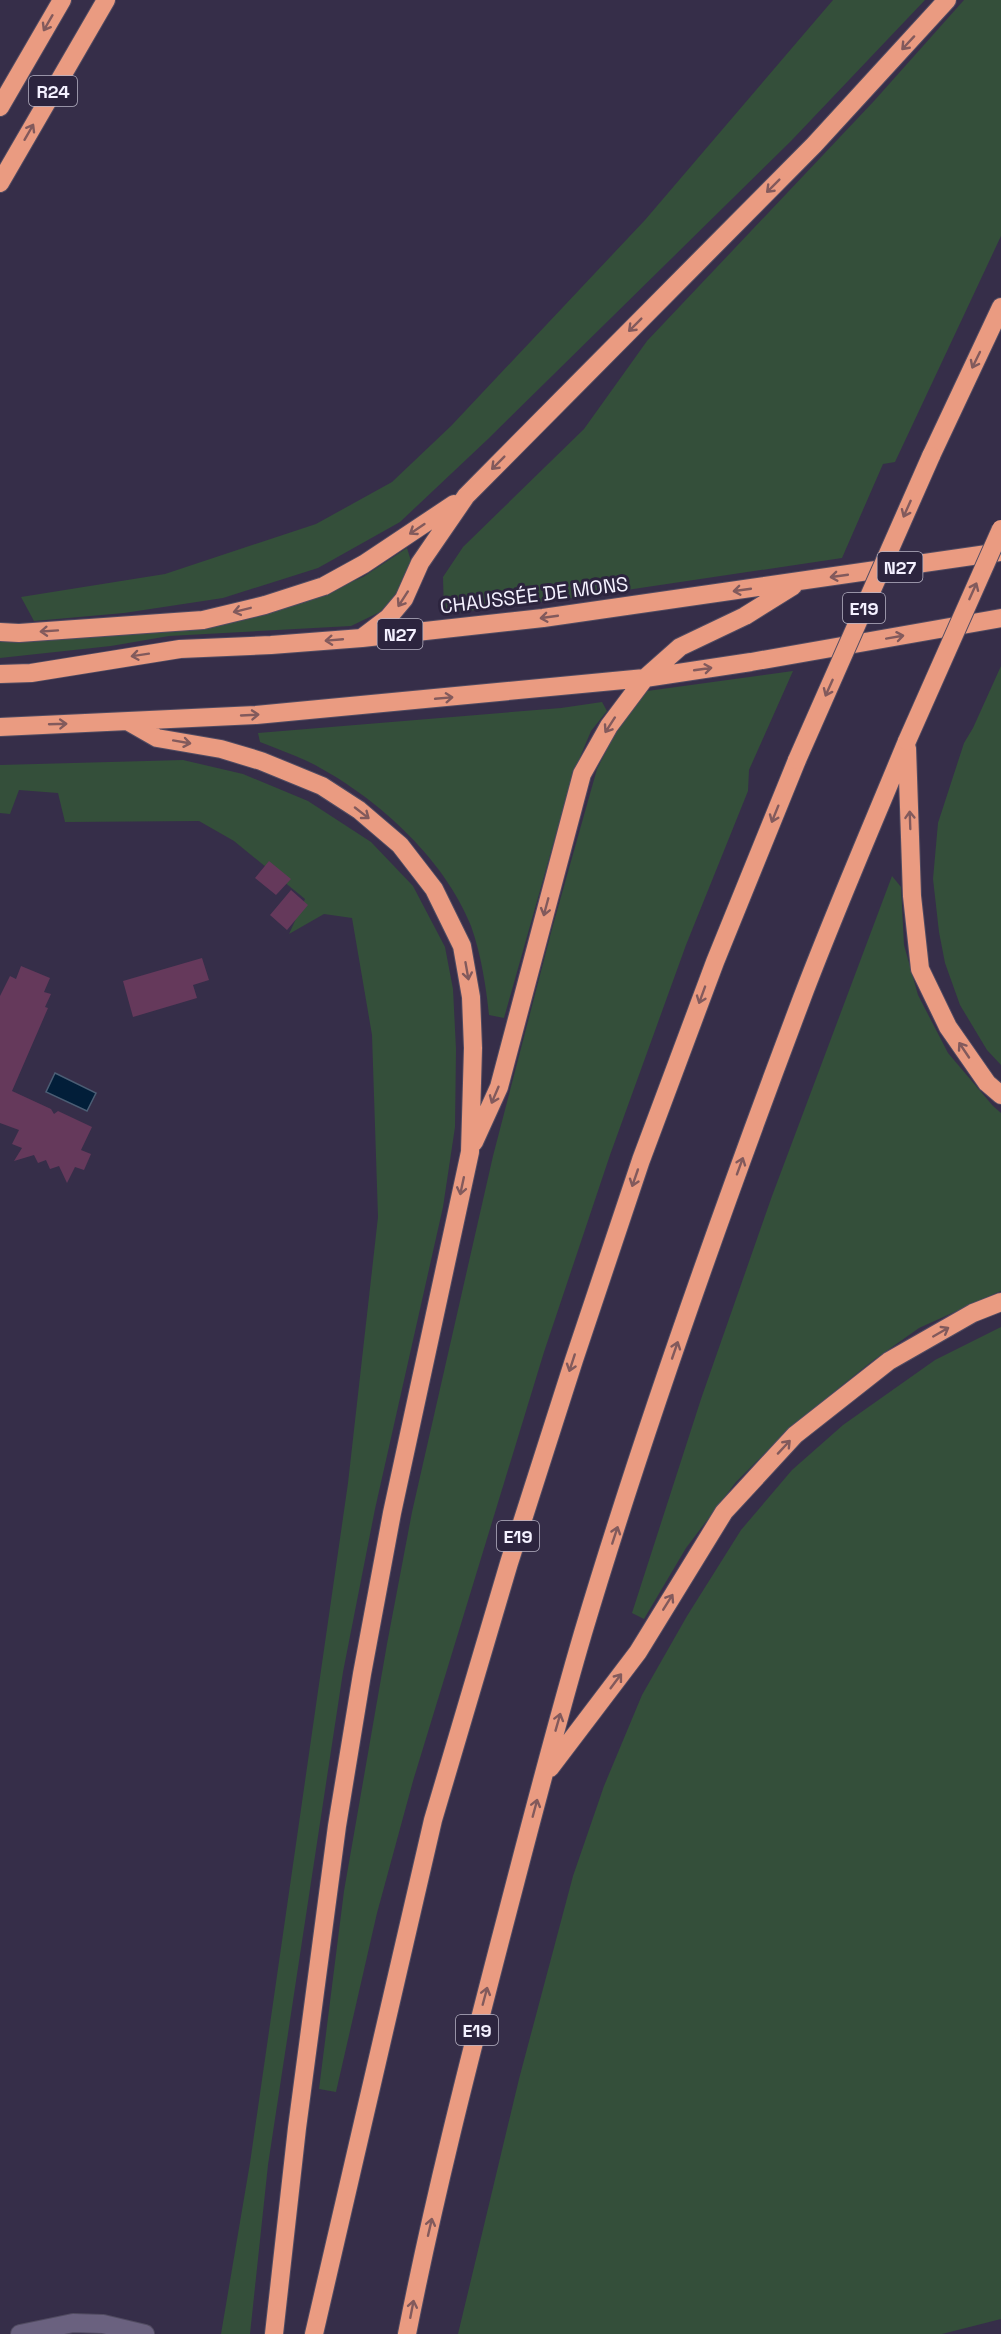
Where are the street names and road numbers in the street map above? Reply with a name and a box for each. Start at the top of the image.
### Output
road number: R24 [29,76,77,106]
road number: N27 [878,552,922,582]
street label: CHAUSSÉE DE MONS [438,571,630,619]
road number: E19 [843,593,885,623]
road number: N27 [378,619,422,649]
road number: E19 [497,1521,539,1551]
road number: E19 [456,2015,498,2045]

